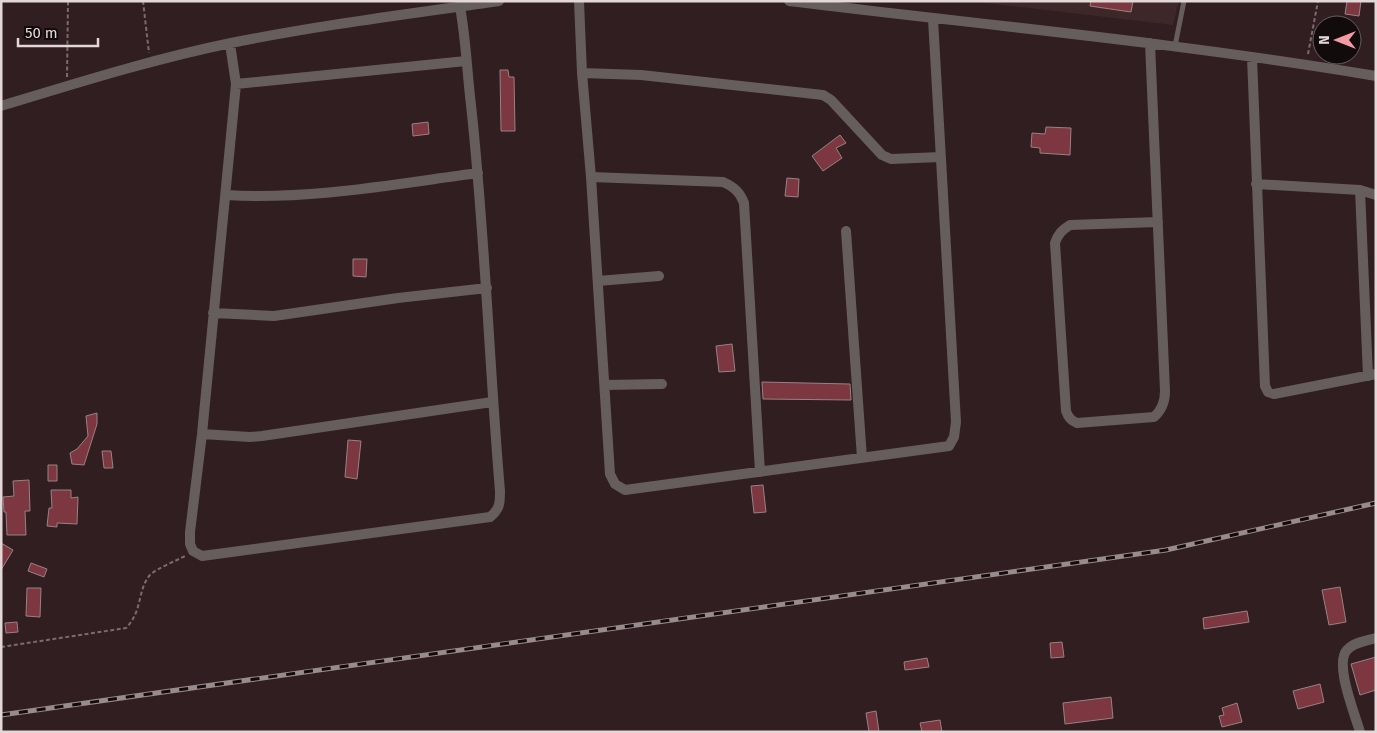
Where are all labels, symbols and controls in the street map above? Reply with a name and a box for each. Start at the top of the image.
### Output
scale bar [18,15,98,47]
north arrow [1312,15,1362,65]
text: 50 m [25,24,58,42]
text: N [1316,35,1333,45]

